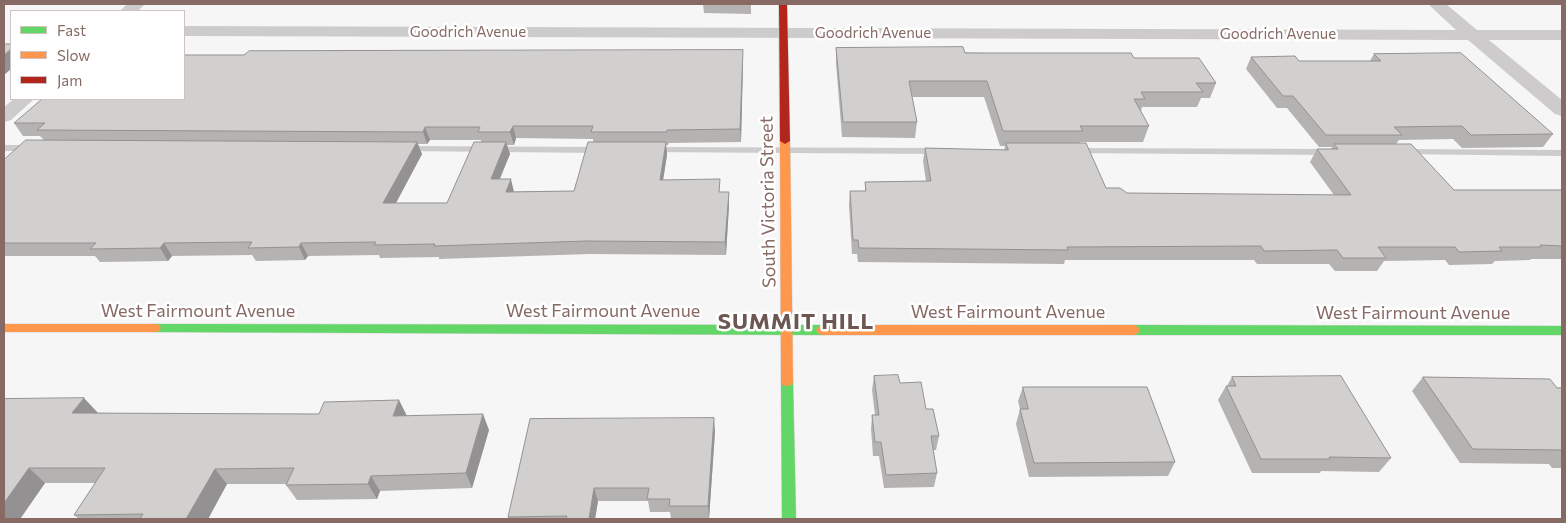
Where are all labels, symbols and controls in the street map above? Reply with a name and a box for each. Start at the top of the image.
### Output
legend [10,10,185,100]
text: Fast [57,21,86,39]
street label: Goodrich Avenue [410,23,526,41]
street label: Goodrich Avenue [815,24,931,42]
street label: Goodrich Avenue [1220,25,1336,43]
text: Slow [57,46,90,64]
text: Jam [57,71,82,89]
street label: South Victoria Street [756,116,780,288]
street label: West Fairmount Avenue [101,300,295,322]
street label: West Fairmount Avenue [506,300,700,322]
street label: West Fairmount Avenue [911,301,1105,323]
street label: West Fairmount Avenue [1316,302,1510,324]
district label: SUMMIT HILL [716,309,876,335]

